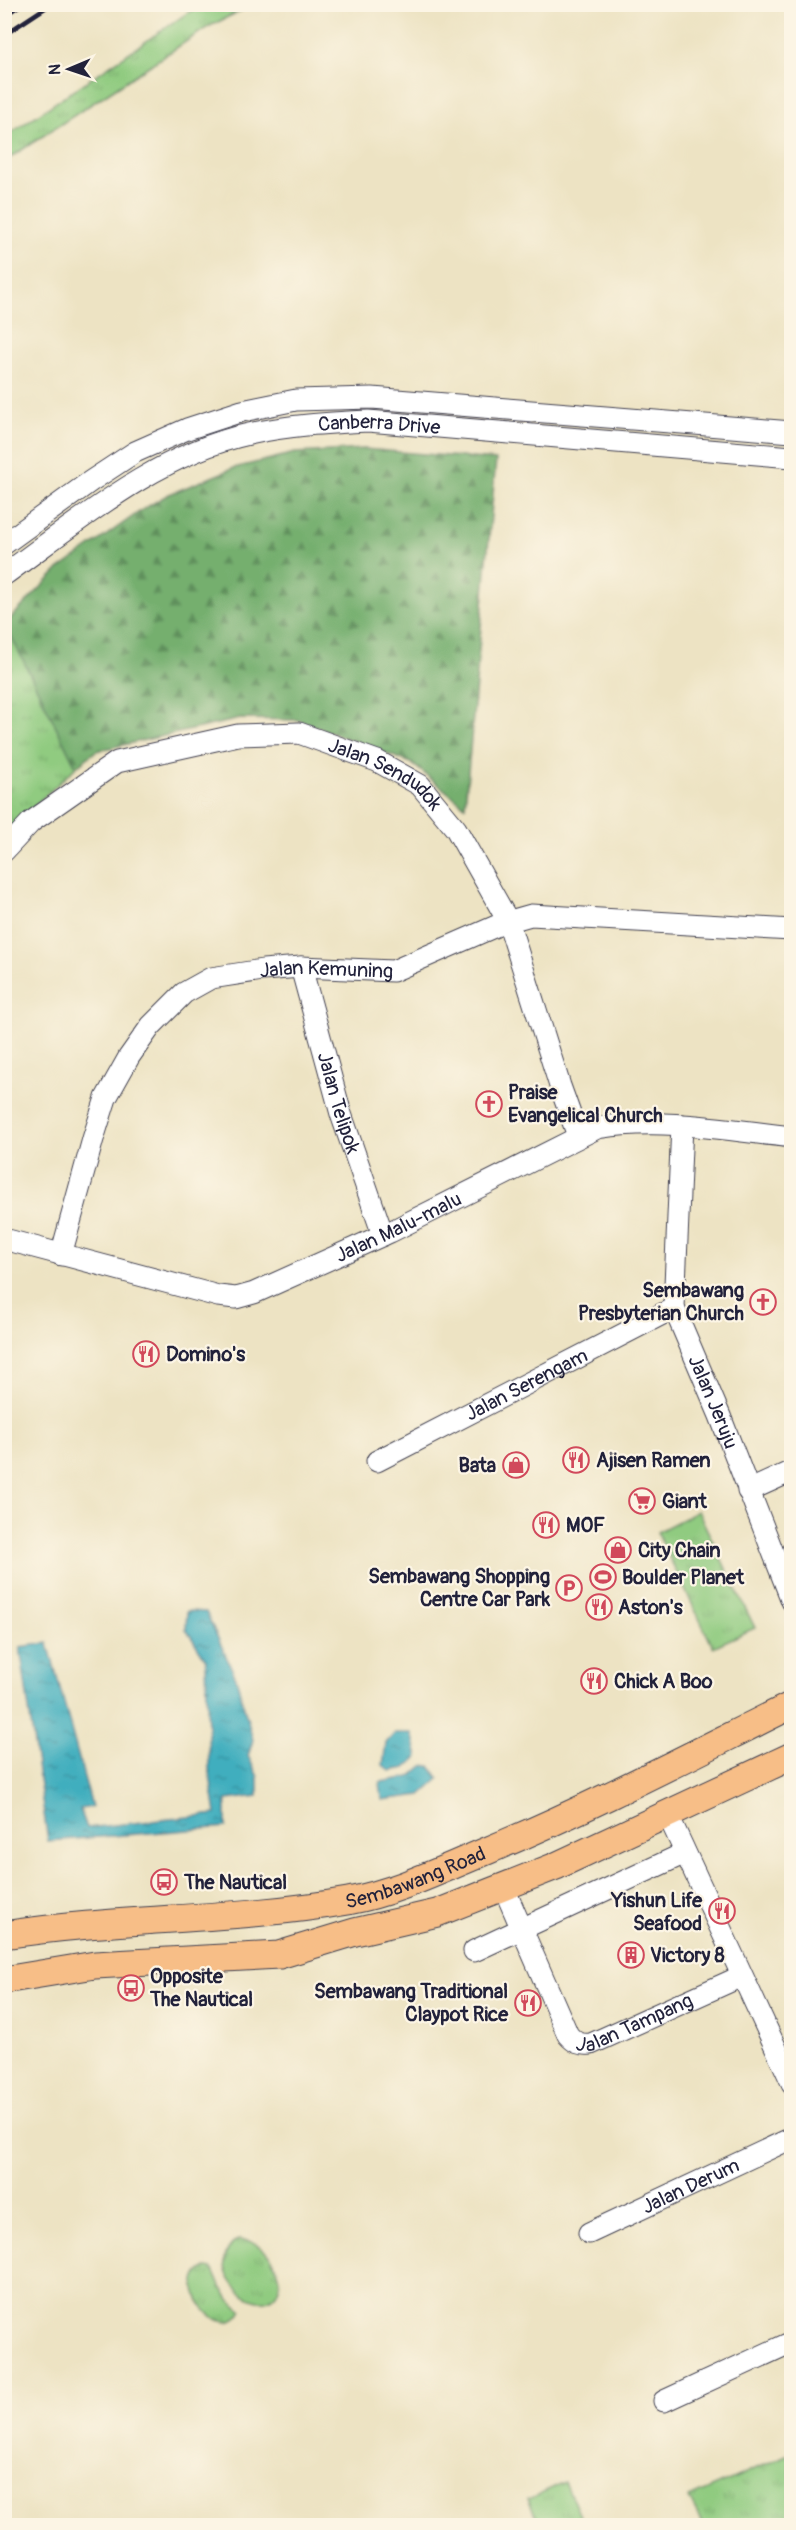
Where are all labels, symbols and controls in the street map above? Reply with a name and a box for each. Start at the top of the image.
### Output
north arrow [39,39,99,99]
text: N [45,64,65,75]
street label: Canberra Drive [317,409,442,440]
street label: Jalan Sendudok [325,733,448,816]
street label: Jalan Kemuning [259,955,394,984]
street label: Jalan Telipok [312,1049,366,1158]
place label: Praise Evangelical Church [508,1080,663,1128]
church icon: Praise Evangelical Church [474,1089,504,1119]
street label: Jalan Malu-malu [331,1186,466,1268]
place label: Sembawang Presbyterian Church [578,1278,744,1326]
church icon: Sembawang Presbyterian Church [748,1287,778,1317]
restaurant icon: Domino's [131,1339,161,1369]
place label: Domino's [166,1342,245,1367]
street label: Jalan Serengam [461,1343,592,1426]
street label: Jalan Jeruju [683,1351,743,1452]
restaurant icon: Ajisen Ramen [561,1445,591,1475]
place label: Ajisen Ramen [596,1448,711,1473]
shop icon: Bata [501,1450,531,1480]
place label: Bata [459,1453,496,1478]
supermarket icon: Giant [627,1486,657,1516]
place label: Giant [662,1489,708,1514]
restaurant icon: MOF [531,1510,561,1540]
place label: MOF [566,1513,605,1538]
shop icon: City Chain [603,1535,633,1565]
place label: City Chain [638,1538,721,1563]
sports icon: Boulder Planet [588,1562,618,1592]
place label: Sembawang Shopping Centre Car Park [368,1564,551,1612]
place label: Boulder Planet [622,1565,745,1590]
parking icon: Sembawang Shopping Centre Car Park [554,1573,584,1603]
restaurant icon: Aston's [584,1592,614,1622]
place label: Aston's [618,1595,683,1620]
restaurant icon: Chick A Boo [579,1666,609,1696]
place label: Chick A Boo [614,1669,713,1694]
street label: Sembawang Road [343,1841,489,1914]
bus stop icon: The Nautical [149,1867,179,1897]
place label: The Nautical [183,1870,287,1895]
place label: Yishun Life Seafood [611,1888,703,1936]
restaurant icon: Yishun Life Seafood [707,1896,737,1926]
building icon: Victory 8 [616,1940,646,1970]
place label: Victory 8 [650,1943,725,1968]
place label: Opposite The Nautical [149,1964,253,2012]
bus stop icon: Opposite The Nautical [116,1973,146,2003]
place label: Sembawang Traditional Claypot Rice [314,1979,509,2027]
restaurant icon: Sembawang Traditional Claypot Rice [513,1988,543,2018]
street label: Jalan Tampang [574,1988,697,2057]
street label: Jalan Derum [638,2152,743,2220]

